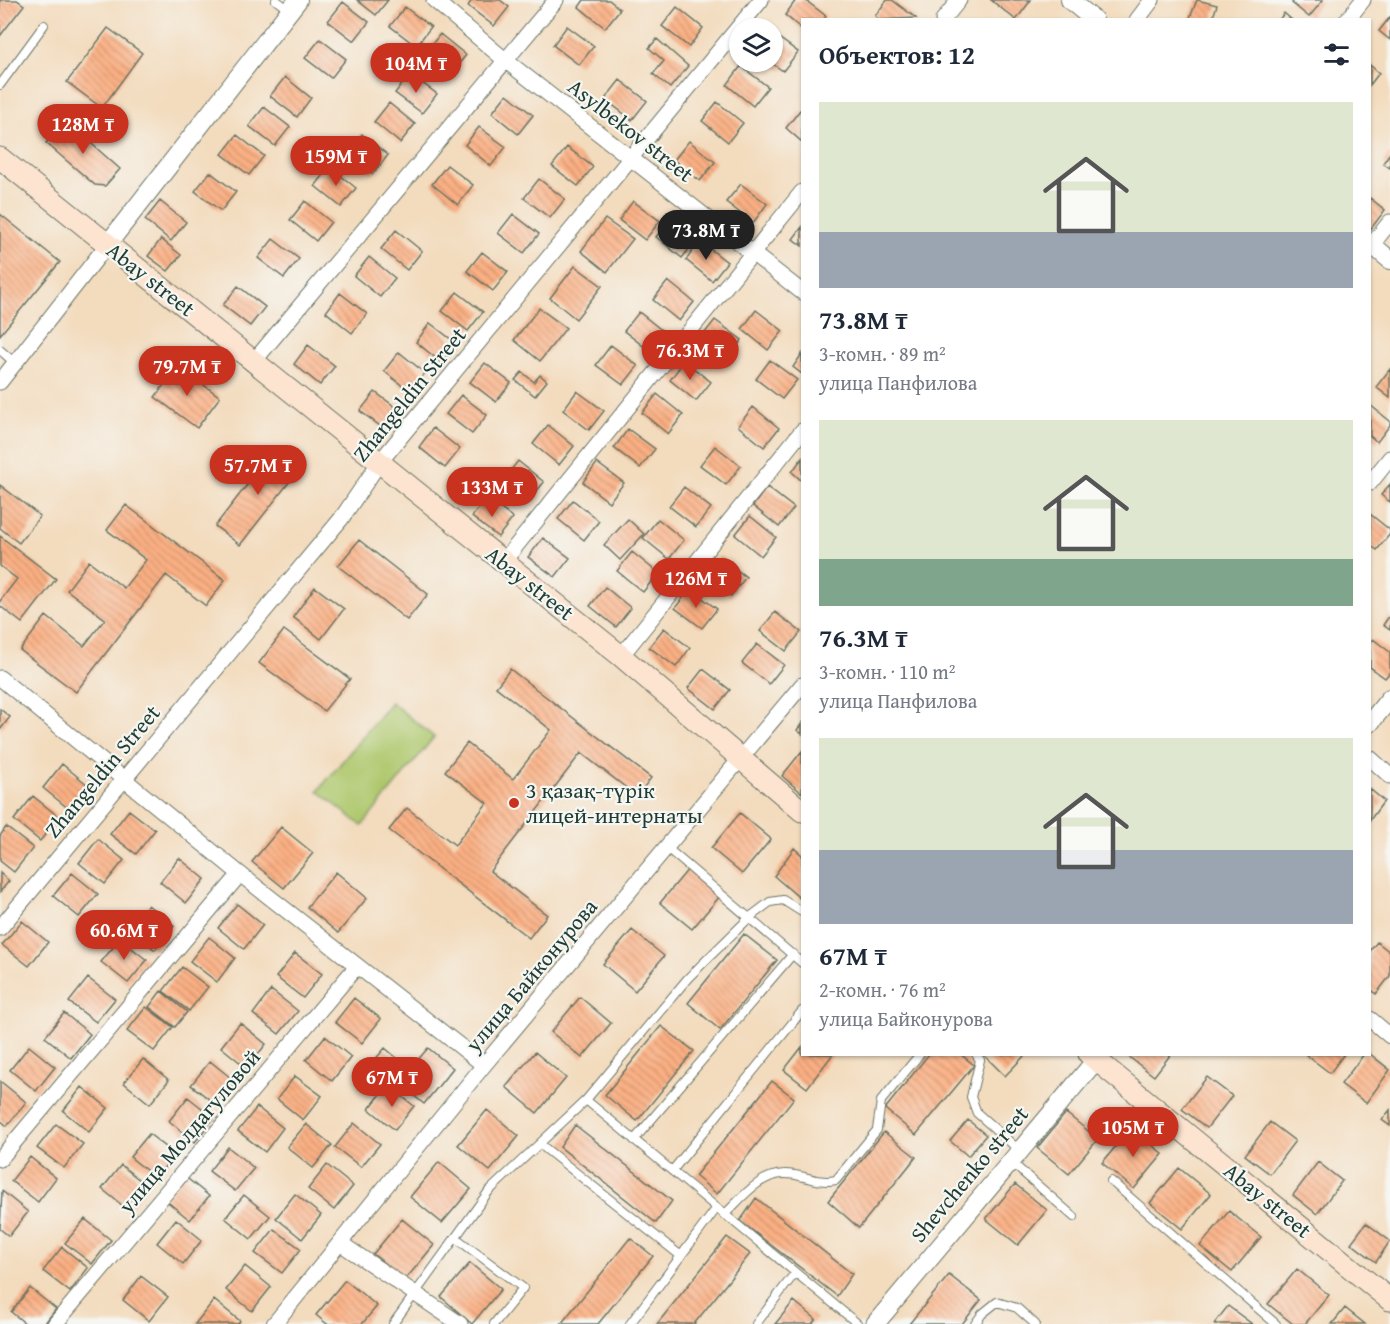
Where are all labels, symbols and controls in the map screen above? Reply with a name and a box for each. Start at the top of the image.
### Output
map controls [729,18,783,72]
button: layers [729,18,783,72]
text: Объектов: 12 [819,35,975,74]
icon: filters [1320,38,1353,71]
pin: 104M ₸ [367,43,465,94]
text: 104M ₸ [384,48,448,77]
street label: Asylbekov street [561,71,701,190]
pin: 128M ₸ [34,104,132,155]
text: 128M ₸ [51,109,115,138]
pin: 159M ₸ [287,136,385,187]
text: 159M ₸ [304,141,368,170]
icon: home [1032,141,1140,249]
pin: 73.8M ₸ [651,210,761,261]
text: 73.8M ₸ [672,215,740,244]
street label: Abay street [100,234,202,324]
text: 73.8M ₸ [819,300,908,339]
street label: Zhangeldin Street [345,320,473,468]
pin: 76.3M ₸ [635,330,745,381]
text: 76.3M ₸ [656,335,724,364]
text: 3-комн. · 89 m² [819,339,946,368]
pin: 79.7M ₸ [132,346,242,397]
text: 79.7M ₸ [153,351,221,380]
text: улица Панфилова [819,368,977,397]
pin: 57.7M ₸ [203,445,313,496]
text: 57.7M ₸ [224,450,292,479]
icon: home [1032,459,1140,567]
pin: 133M ₸ [443,467,541,518]
text: 133M ₸ [460,472,524,501]
street label: Abay street [479,538,581,628]
pin: 126M ₸ [647,558,745,609]
text: 126M ₸ [664,563,728,592]
text: 76.3M ₸ [819,618,908,657]
text: 3-комн. · 110 m² [819,657,955,686]
text: улица Панфилова [819,686,977,715]
street label: Zhangeldin Street [37,697,167,844]
place label: 3 қазақ-түрік лицей-интернаты [526,774,703,831]
icon: home [1032,777,1140,885]
marker: 3 қазақ-түрік лицей-интернаты [507,796,521,810]
street label: улица Байконурова [457,891,605,1059]
pin: 60.6M ₸ [69,910,179,961]
text: 60.6M ₸ [90,915,158,944]
text: 67M ₸ [819,936,888,975]
text: 2-комн. · 76 m² [819,975,946,1004]
text: улица Байконурова [819,1004,993,1033]
street label: улица Молдагуловой [110,1042,268,1221]
pin: 67M ₸ [350,1057,434,1108]
text: 67M ₸ [366,1062,418,1091]
street label: Shevchenko street [902,1099,1036,1249]
pin: 105M ₸ [1084,1107,1182,1158]
text: 105M ₸ [1101,1112,1165,1141]
street label: Abay street [1217,1155,1319,1245]

